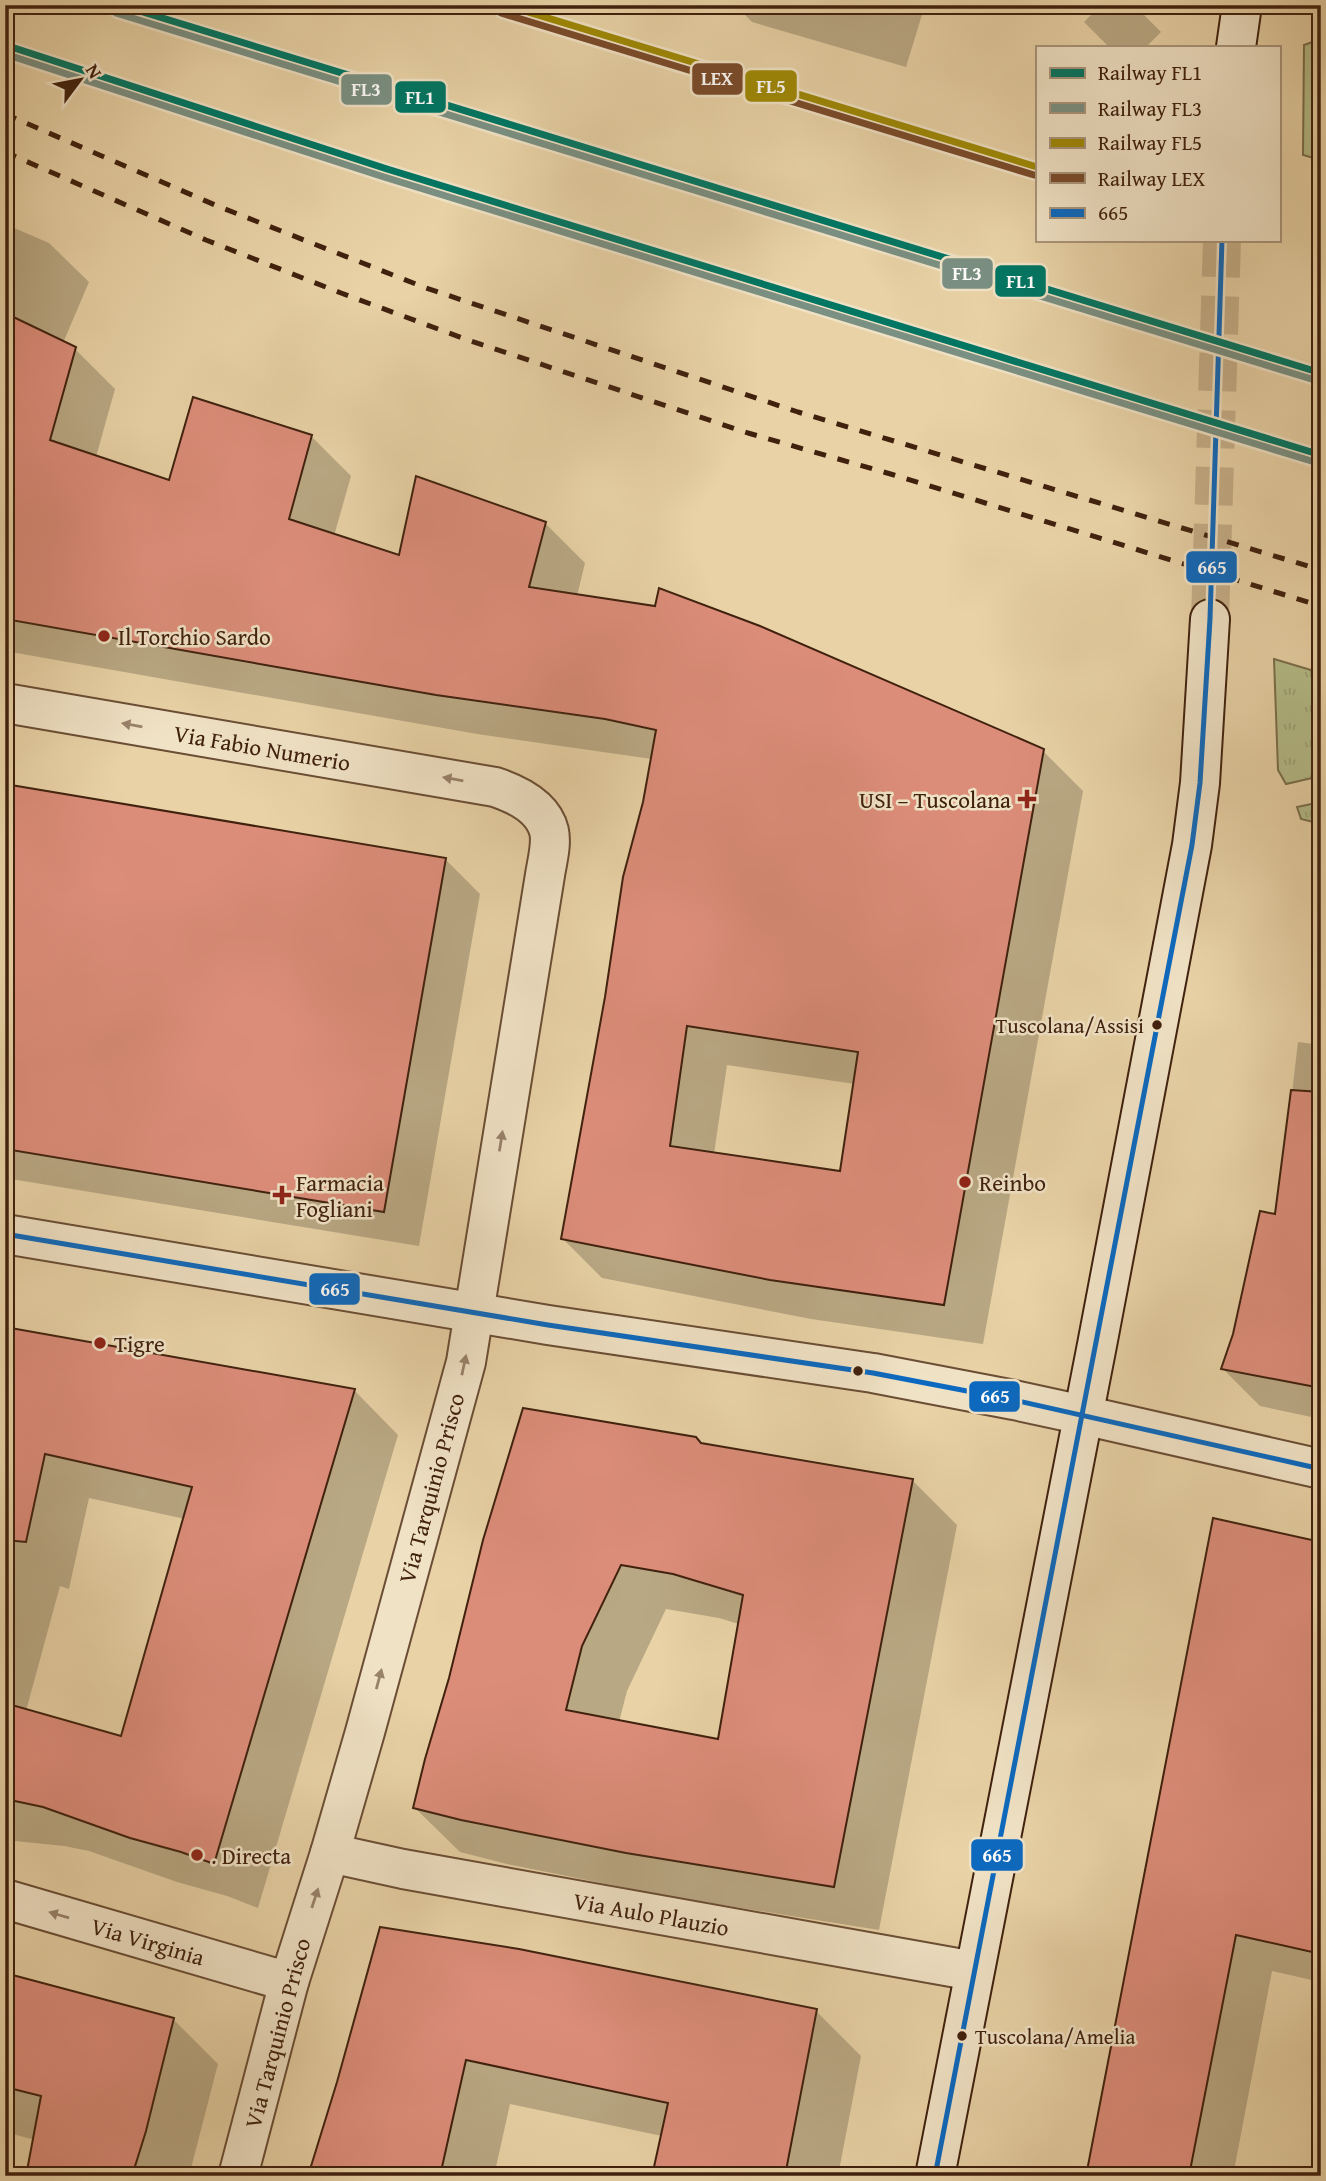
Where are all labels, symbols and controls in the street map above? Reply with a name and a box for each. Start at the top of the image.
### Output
north arrow [46,46,116,116]
legend [1036,46,1280,242]
text: Railway FL1 [1098,57,1202,88]
text: N [79,58,110,84]
line badge: LEX [691,62,744,96]
text: LEX [701,64,733,92]
line badge: FL5 [744,69,798,103]
text: FL5 [756,72,786,100]
line badge: FL3 [340,73,393,106]
text: FL3 [351,75,381,103]
line badge: FL1 [394,80,447,114]
text: FL1 [405,83,435,111]
text: Railway FL3 [1098,93,1202,124]
text: Railway FL5 [1098,127,1202,158]
text: Railway LEX [1098,163,1205,194]
text: 665 [1098,197,1128,228]
line badge: FL3 [941,257,994,290]
text: FL3 [952,259,982,287]
line badge: FL1 [994,264,1047,298]
text: FL1 [1006,267,1036,295]
line badge: 665 [1185,550,1238,584]
text: 665 [1197,553,1227,581]
place label: Il Torchio Sardo [118,620,271,653]
marker: Il Torchio Sardo [96,628,112,644]
street label: Via Fabio Numerio [171,716,353,778]
one-way arrow [121,719,143,730]
one-way arrow [442,773,464,784]
place label: USI – Tuscolana [859,783,1011,816]
marker: USI – Tuscolana [1017,789,1037,809]
place label: Tuscolana/Assisi [996,1010,1144,1041]
marker: Tuscolana/Assisi [1150,1018,1164,1032]
one-way arrow [496,1130,507,1152]
place label: Farmacia Fogliani [296,1166,384,1225]
place label: Reinbo [979,1166,1046,1199]
marker: Reinbo [957,1174,973,1190]
marker: Farmacia Fogliani [274,1187,290,1203]
line badge: 665 [308,1272,361,1306]
text: 665 [320,1275,350,1303]
place label: Tigre [114,1327,165,1360]
marker: Tigre [92,1335,108,1351]
one-way arrow [459,1354,470,1376]
unlabelled marker [851,1364,865,1378]
line badge: 665 [968,1380,1021,1413]
text: 665 [980,1382,1010,1410]
street label: Via Tarquinio Prisco [390,1389,472,1587]
one-way arrow [375,1669,385,1690]
line badge: 665 [970,1838,1024,1872]
place label: . Directa [211,1839,291,1872]
text: 665 [982,1841,1012,1869]
marker: . Directa [189,1847,205,1863]
street label: Via Aulo Plauzio [571,1883,732,1943]
one-way arrow [311,1887,321,1908]
one-way arrow [48,1909,69,1919]
street label: Via Virginia [87,1909,209,1973]
street label: Via Tarquinio Prisco [236,1934,318,2132]
place label: Tuscolana/Amelia [975,2021,1135,2052]
marker: Tuscolana/Amelia [955,2029,969,2043]

